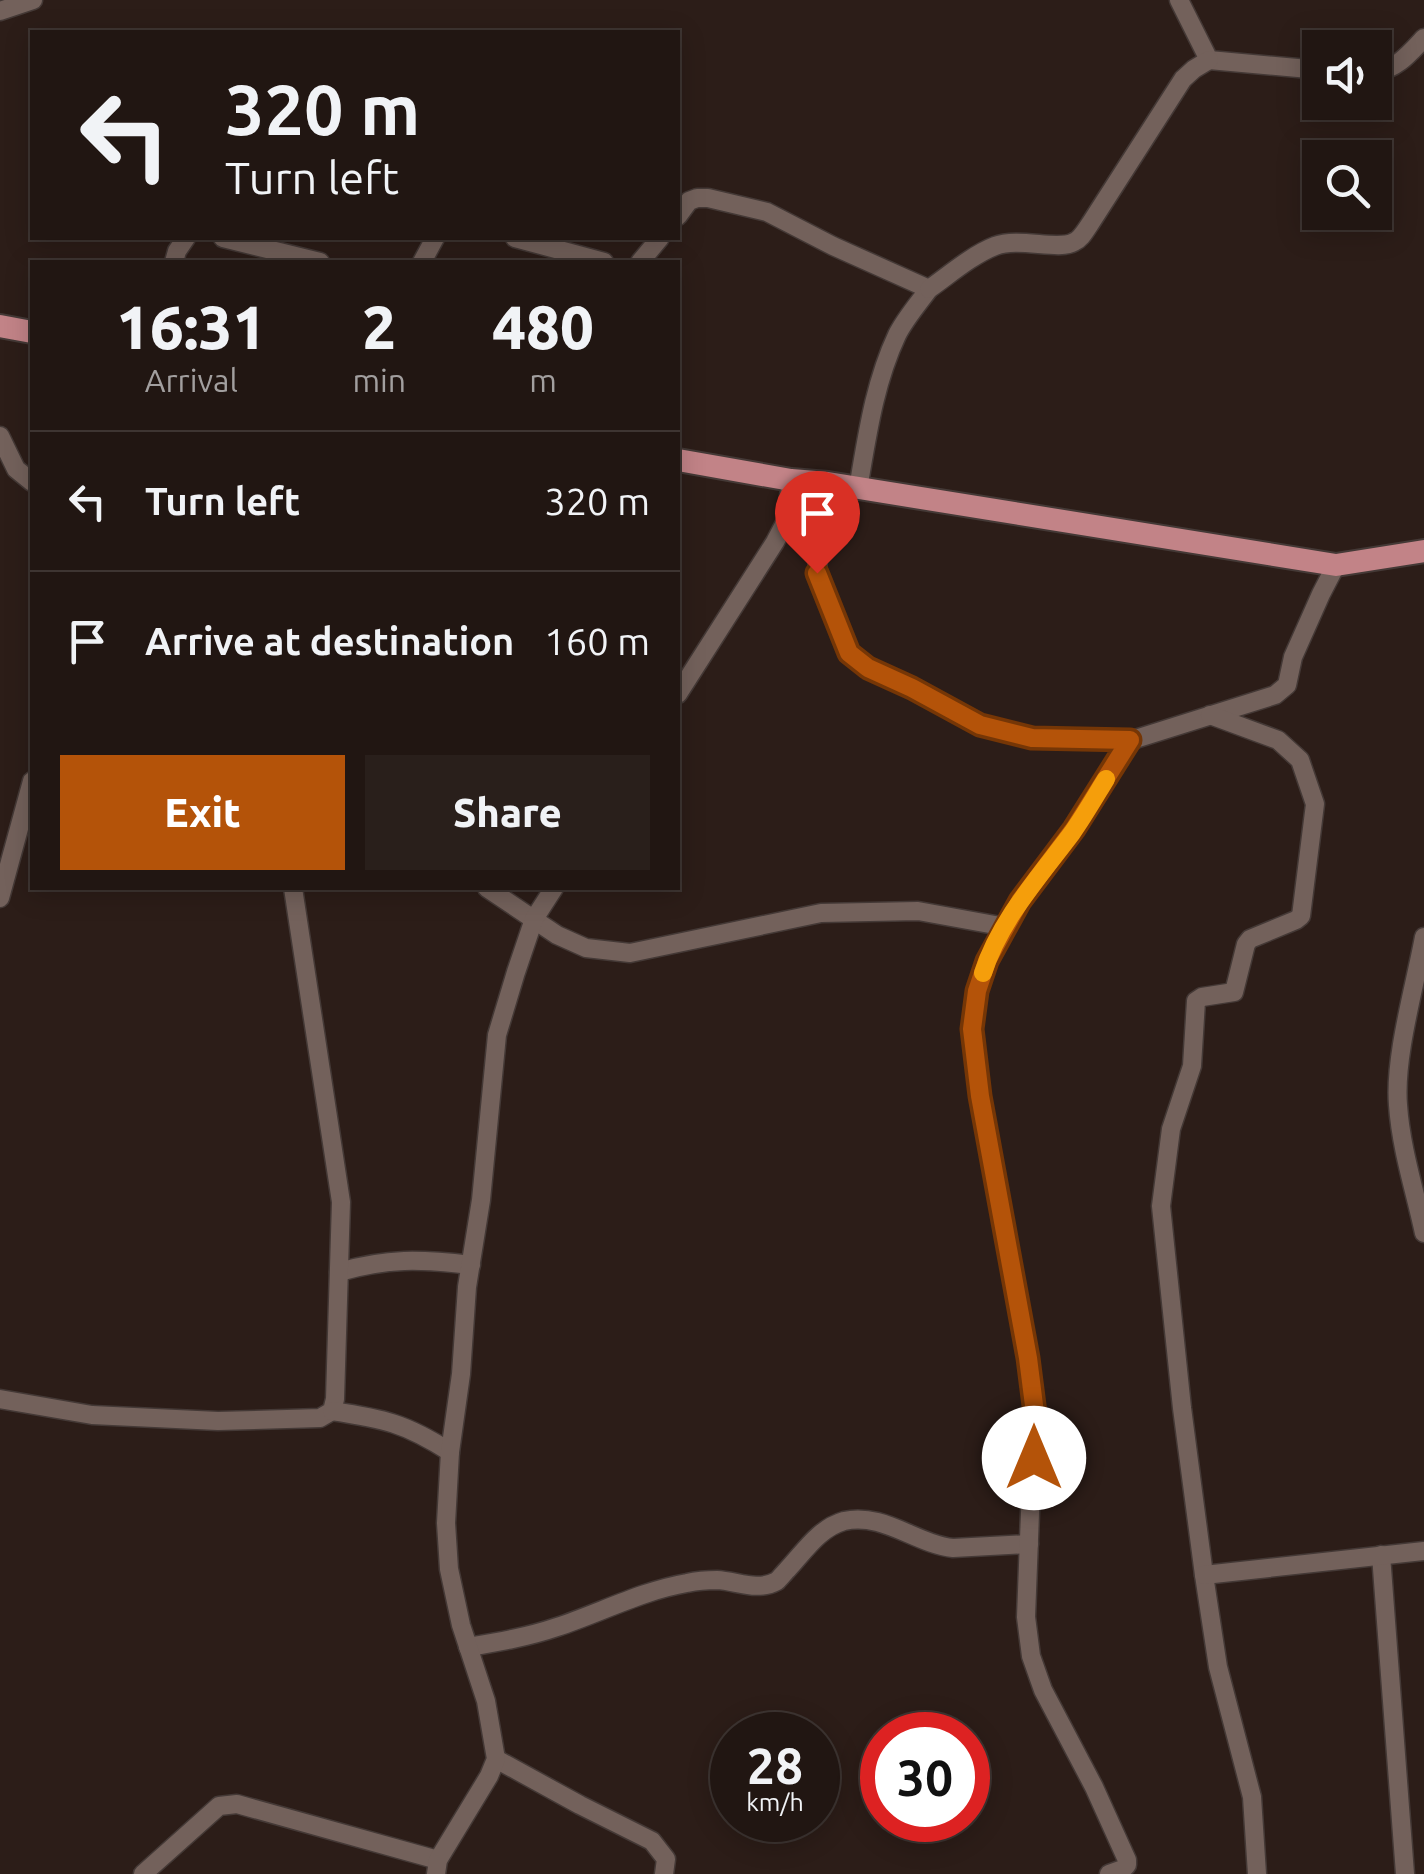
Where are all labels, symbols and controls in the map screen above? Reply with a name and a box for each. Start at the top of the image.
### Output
map controls [1302,30,1392,230]
button: sound [1302,30,1392,120]
icon: left [60,70,190,200]
text: 320 m [225,70,420,148]
button: search [1302,140,1392,230]
text: Turn left [225,152,399,203]
text: 16:31 [116,293,266,360]
text: 2 [362,293,396,360]
text: 480 [492,293,594,360]
text: Arrival [145,362,238,398]
text: min [352,362,406,398]
text: m [529,362,557,398]
pin [775,471,860,574]
icon: left [60,474,115,529]
text: Turn left [145,480,300,522]
text: 320 m [544,480,650,522]
icon: arrive [790,486,845,541]
icon: arrive [60,614,115,669]
text: Arrive at destination [145,620,514,662]
text: 160 m [544,620,650,662]
button: Exit [60,755,345,870]
button: Share [365,755,650,870]
position arrow [982,1406,1086,1510]
speed limit sign: 30 [860,1712,990,1842]
text: 28 [747,1737,803,1793]
text: km/h [746,1788,804,1816]

